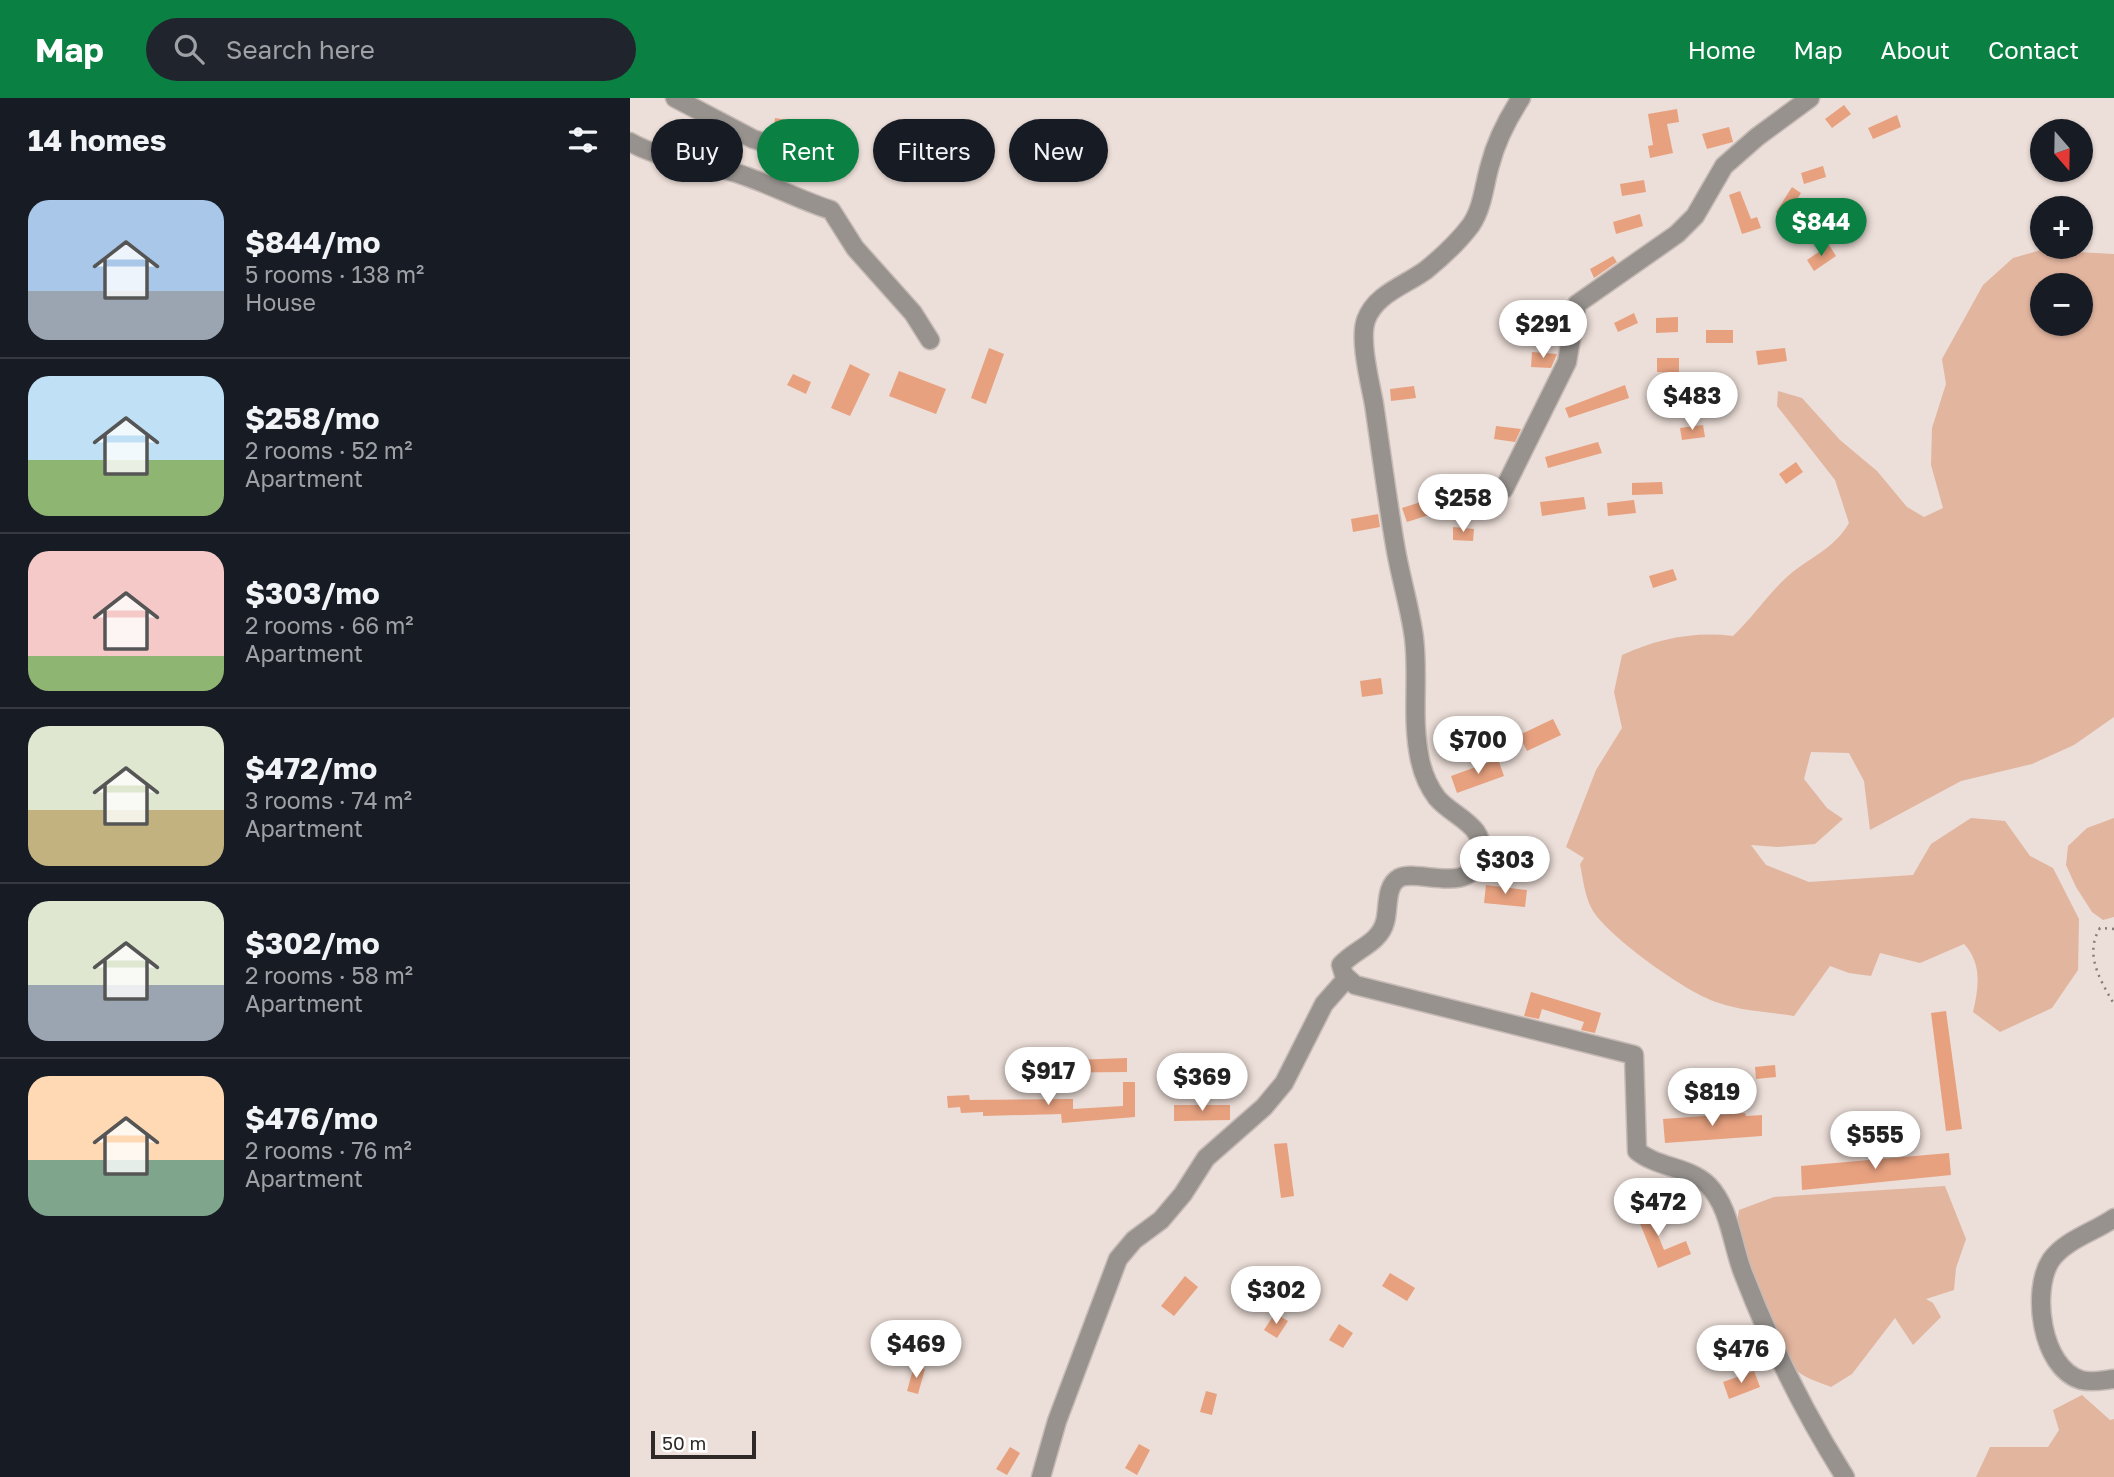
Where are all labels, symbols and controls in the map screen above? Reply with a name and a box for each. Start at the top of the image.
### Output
search box [146,18,636,81]
text: Map [35,30,104,69]
icon: search [170,30,208,68]
text: Search here [226,34,375,65]
text: Home [1688,35,1756,64]
text: Map [1794,35,1843,64]
text: About [1881,35,1950,64]
text: Contact [1988,35,2079,64]
chip: Buy [651,119,743,182]
chip: Rent [757,119,859,182]
chip: Filters [873,119,995,182]
chip: New [1009,119,1108,182]
north arrow [2030,119,2093,182]
map controls [2030,119,2093,336]
icon: filters [564,121,602,159]
text: 14 homes [28,122,167,158]
button: + [2030,196,2093,259]
pin: $844 [1780,198,1862,258]
text: $844 [1792,207,1850,235]
text: $844/mo [245,224,380,260]
icon: home [84,228,168,312]
text: 5 rooms · 138 m² [245,260,424,288]
button: − [2030,273,2093,336]
text: House [245,288,316,316]
pin: $291 [1502,300,1584,360]
text: $291 [1515,309,1571,337]
pin: $483 [1651,372,1733,432]
text: $483 [1663,381,1721,409]
text: $258/mo [245,400,380,436]
icon: home [84,404,168,488]
text: 2 rooms · 52 m² [245,436,412,464]
text: Apartment [245,464,363,492]
pin: $258 [1422,474,1504,534]
text: $258 [1434,483,1492,511]
text: $303/mo [245,575,380,611]
icon: home [84,579,168,663]
text: 2 rooms · 66 m² [245,611,414,639]
text: Apartment [245,639,363,667]
pin: $700 [1437,716,1519,776]
text: $700 [1449,725,1507,753]
text: $472/mo [245,750,377,786]
icon: home [84,754,168,838]
text: 3 rooms · 74 m² [245,786,412,814]
text: Apartment [245,814,363,842]
pin: $303 [1464,836,1546,896]
text: $303 [1476,845,1534,873]
text: $302/mo [245,925,380,961]
icon: home [84,929,168,1013]
text: 2 rooms · 58 m² [245,961,413,989]
text: Apartment [245,989,363,1017]
pin: $917 [1007,1048,1089,1107]
pin: $369 [1161,1054,1243,1113]
text: $917 [1021,1056,1075,1084]
text: $369 [1173,1062,1231,1090]
pin: $819 [1671,1068,1753,1128]
text: $819 [1684,1077,1740,1105]
text: $476/mo [245,1100,378,1136]
icon: home [84,1104,168,1188]
pin: $555 [1834,1112,1916,1171]
text: $555 [1846,1120,1904,1148]
text: 2 rooms · 76 m² [245,1136,412,1164]
text: Apartment [245,1164,363,1192]
pin: $472 [1617,1178,1699,1238]
text: $472 [1630,1187,1686,1215]
pin: $302 [1235,1266,1317,1326]
text: $302 [1247,1275,1305,1303]
pin: $469 [875,1320,957,1380]
pin: $476 [1700,1326,1782,1385]
text: $469 [887,1329,946,1357]
text: $476 [1713,1334,1769,1362]
scale bar [651,1428,756,1460]
text: 50 m [662,1431,706,1454]

